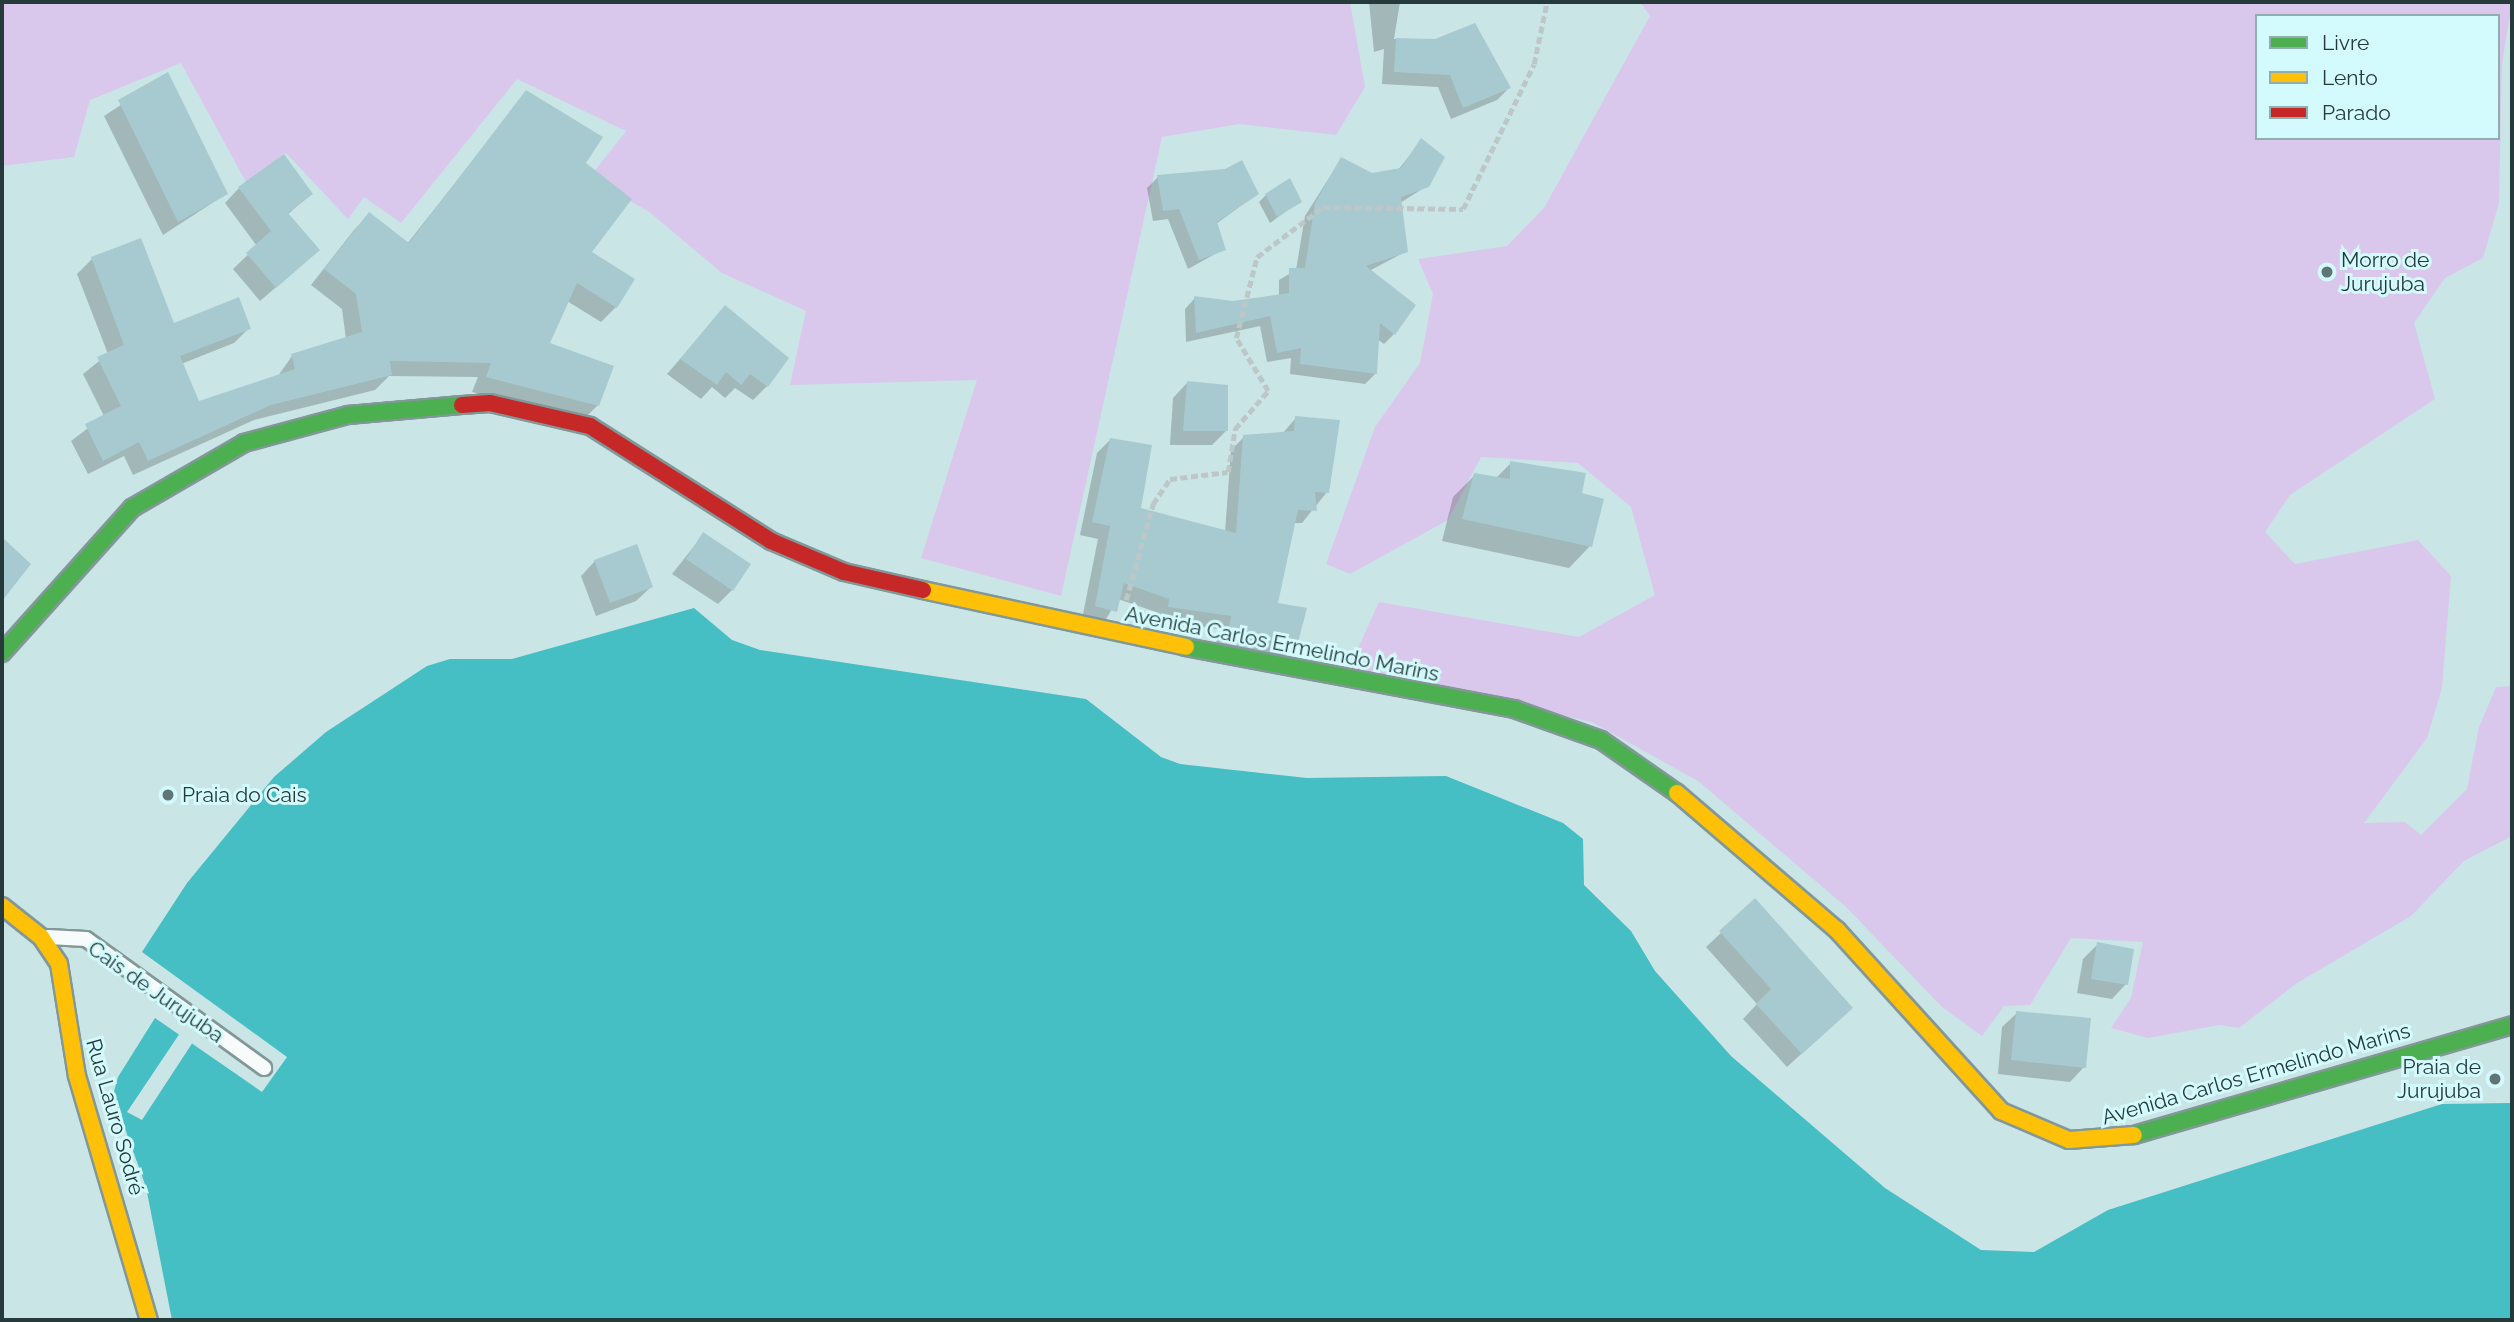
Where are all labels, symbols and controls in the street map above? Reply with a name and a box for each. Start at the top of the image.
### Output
legend [2255,14,2500,140]
text: Livre [2322,30,2369,55]
text: Lento [2322,65,2378,90]
text: Parado [2322,100,2391,125]
place label: Morro de Jurujuba [2341,247,2429,297]
marker: Morro de Jurujuba [2319,264,2335,280]
street label: Avenida Carlos Ermelindo Marins [1123,601,1441,687]
place label: Praia do Cais [182,782,307,808]
marker: Praia do Cais [160,787,176,803]
street label: Cais de Jurujuba [83,936,229,1048]
street label: Avenida Carlos Ermelindo Marins [2099,1018,2413,1130]
street label: Rua Lauro Sodré [81,1036,149,1198]
place label: Praia de Jurujuba [2397,1054,2481,1104]
marker: Praia de Jurujuba [2487,1071,2503,1087]

